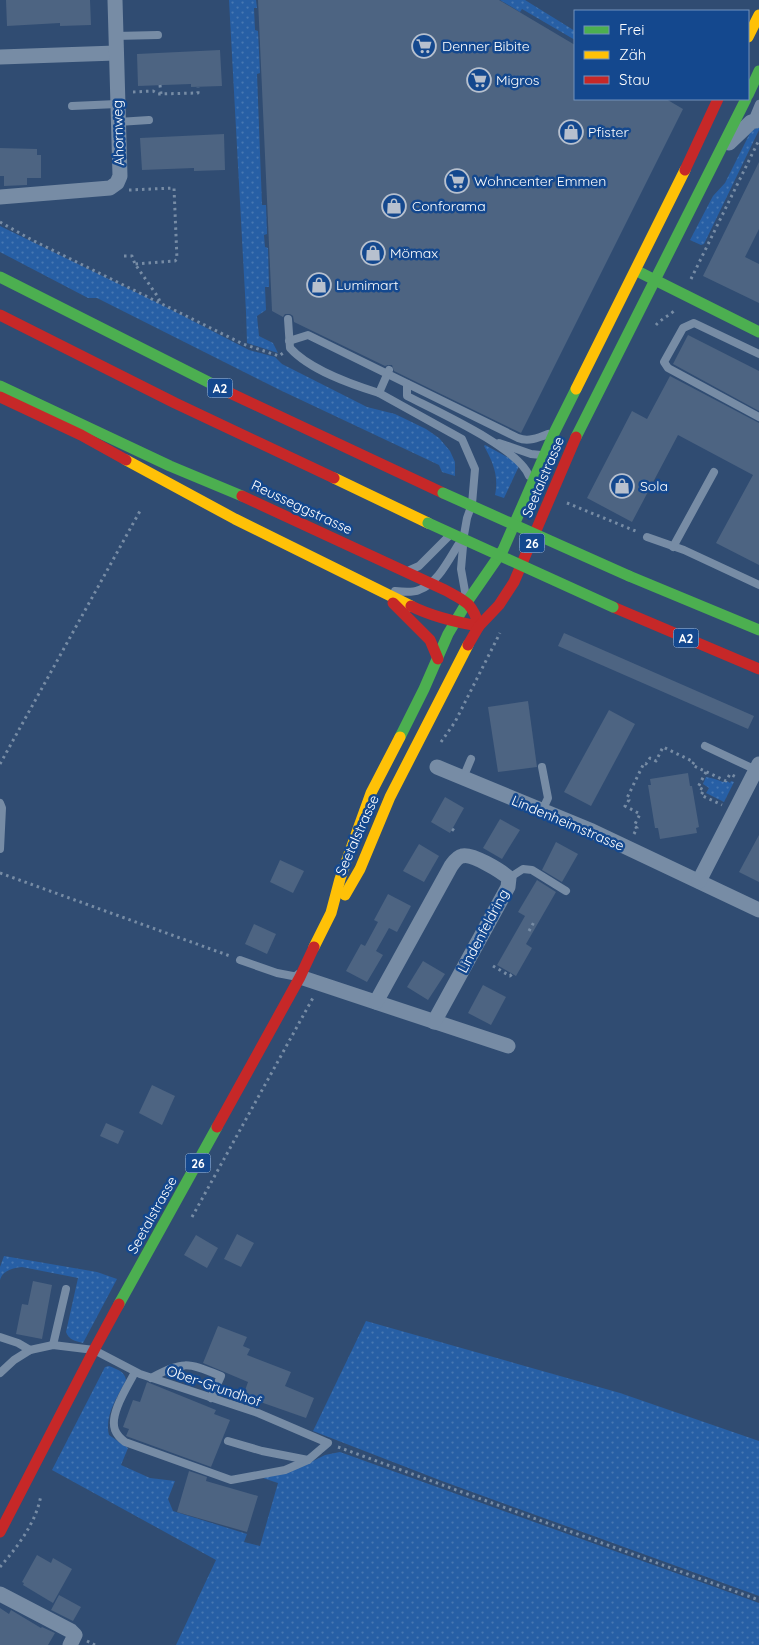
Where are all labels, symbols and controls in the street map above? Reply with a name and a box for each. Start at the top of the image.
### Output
legend [574,10,749,100]
text: Frei [619,20,645,39]
supermarket icon: Denner Bibite [411,33,437,59]
place label: Denner Bibite [442,37,530,55]
text: Zäh [619,45,646,64]
supermarket icon: Migros [466,67,492,93]
text: Stau [619,70,650,89]
place label: Migros [496,71,539,89]
street label: Ahornweg [108,100,128,166]
shop icon: Pfister [558,119,584,145]
place label: Pfister [588,123,630,141]
supermarket icon: Wohncenter Emmen [444,168,470,194]
place label: Wohncenter Emmen [474,172,606,190]
shop icon: Conforama [381,193,407,219]
place label: Conforama [412,197,486,215]
shop icon: Mömax [360,240,386,266]
place label: Mömax [390,244,438,262]
shop icon: Lumimart [306,272,332,298]
place label: Lumimart [336,276,399,294]
road number: A2 [208,378,232,398]
street label: Seetalstrasse [518,434,568,520]
shop icon: Sola [609,473,635,499]
street label: Reusseggstrasse [249,476,356,538]
place label: Sola [640,477,668,495]
road number: 26 [520,534,544,552]
road number: A2 [674,628,698,648]
street label: Lindenheimstrasse [509,791,627,855]
street label: Seetalstrasse [331,792,383,878]
street label: Lindenfeldring [453,886,513,976]
road number: 26 [186,1154,210,1172]
street label: Seetalstrasse [123,1173,181,1257]
street label: Ober-Grundhof [164,1361,264,1411]

